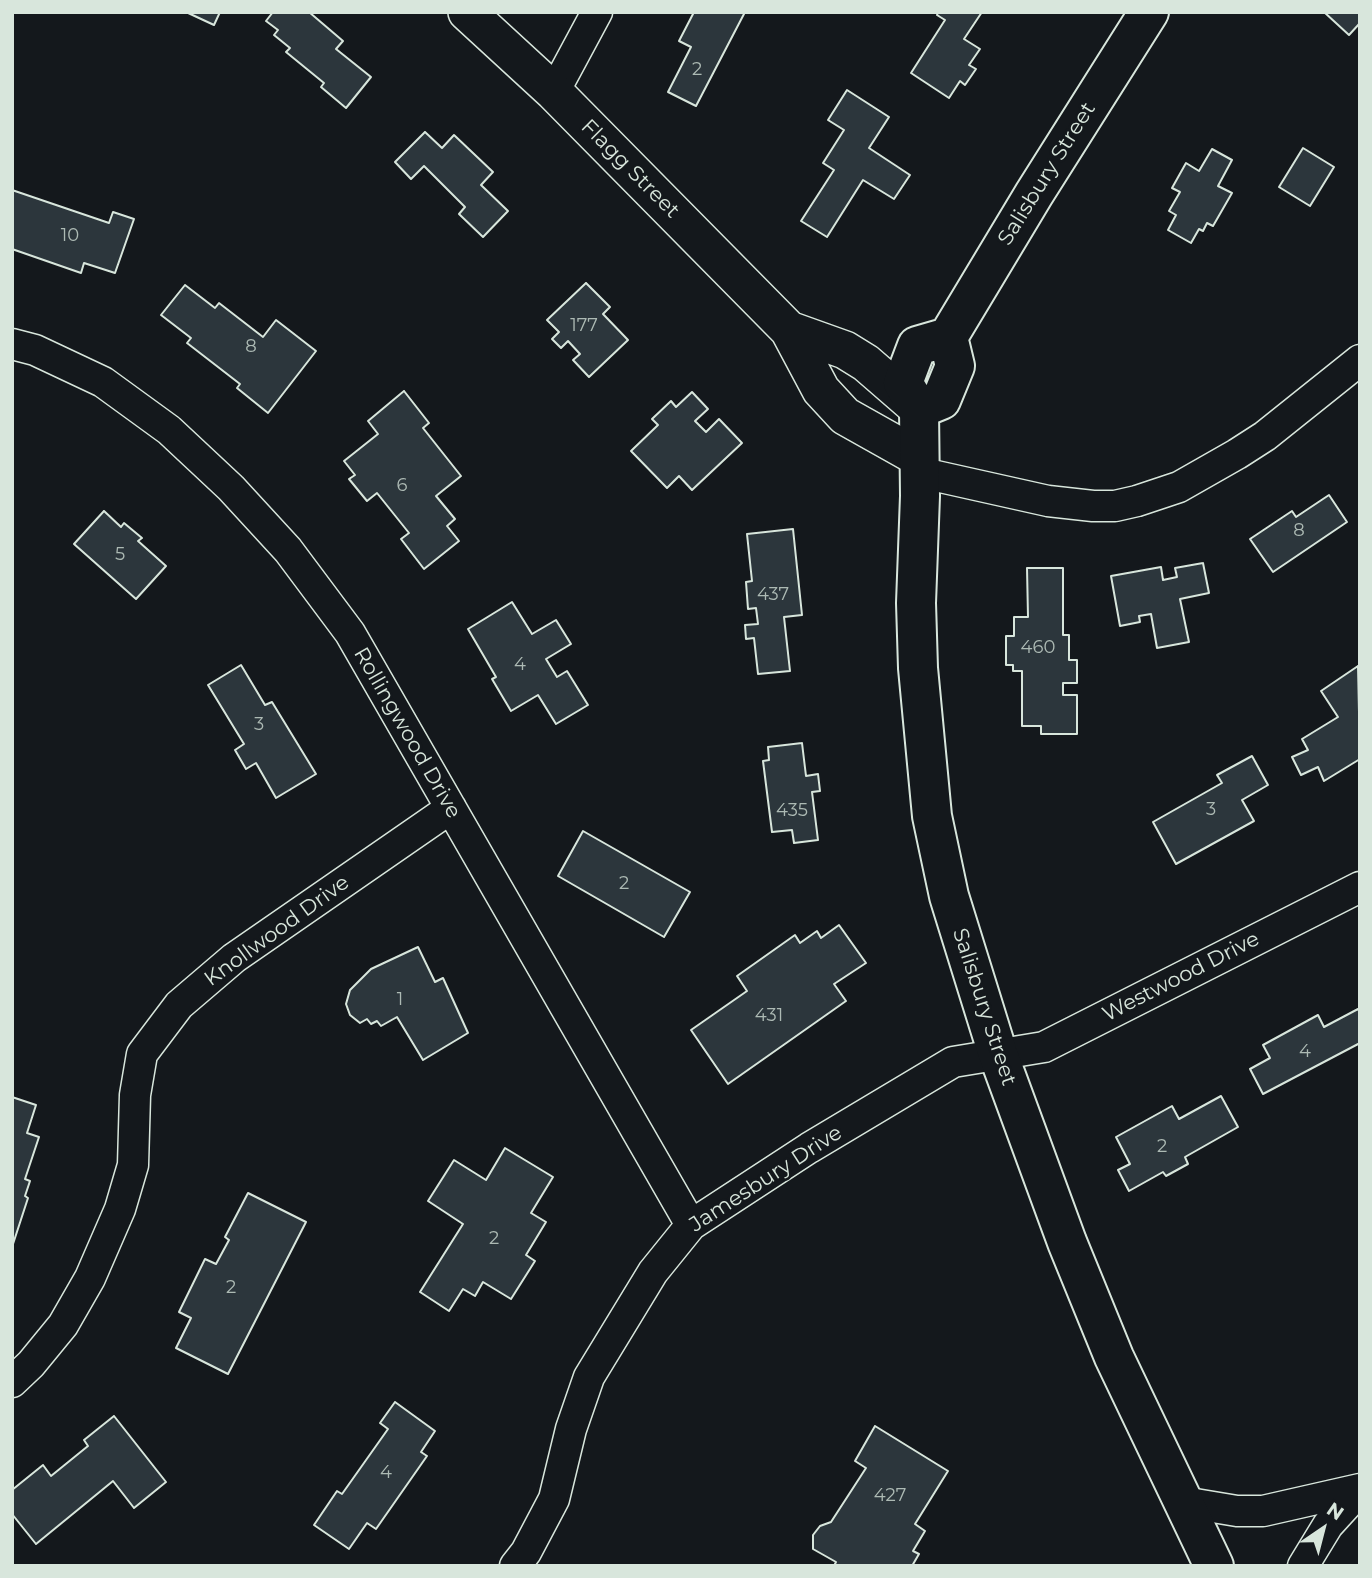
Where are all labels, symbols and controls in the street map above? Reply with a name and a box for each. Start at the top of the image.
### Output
house number: 2 [692,59,702,81]
street label: Salisbury Street [993,98,1101,250]
street label: Flagg Street [575,114,685,224]
house number: 10 [61,225,79,247]
house number: 177 [570,315,598,337]
house number: 8 [245,336,257,358]
house number: 6 [397,475,407,497]
house number: 8 [1293,520,1305,542]
house number: 5 [115,544,125,566]
house number: 437 [757,584,789,606]
house number: 460 [1021,637,1055,659]
street label: Rollingwood Drive [348,643,466,823]
house number: 4 [514,654,526,676]
house number: 3 [254,714,264,736]
house number: 3 [1206,799,1216,821]
house number: 435 [776,800,808,822]
street label: Knollwood Drive [200,870,354,992]
house number: 2 [619,873,629,895]
street label: Salisbury Street [947,925,1021,1089]
street label: Westwood Drive [1098,927,1264,1027]
house number: 1 [397,989,403,1011]
house number: 431 [755,1005,783,1027]
house number: 4 [1299,1041,1311,1063]
street label: Jamesbury Drive [685,1120,847,1238]
house number: 2 [1157,1136,1167,1158]
house number: 2 [489,1228,499,1250]
house number: 2 [226,1277,236,1299]
house number: 4 [380,1462,392,1484]
house number: 427 [874,1485,906,1507]
north arrow [1288,1494,1358,1564]
text: N [1322,1498,1348,1525]

